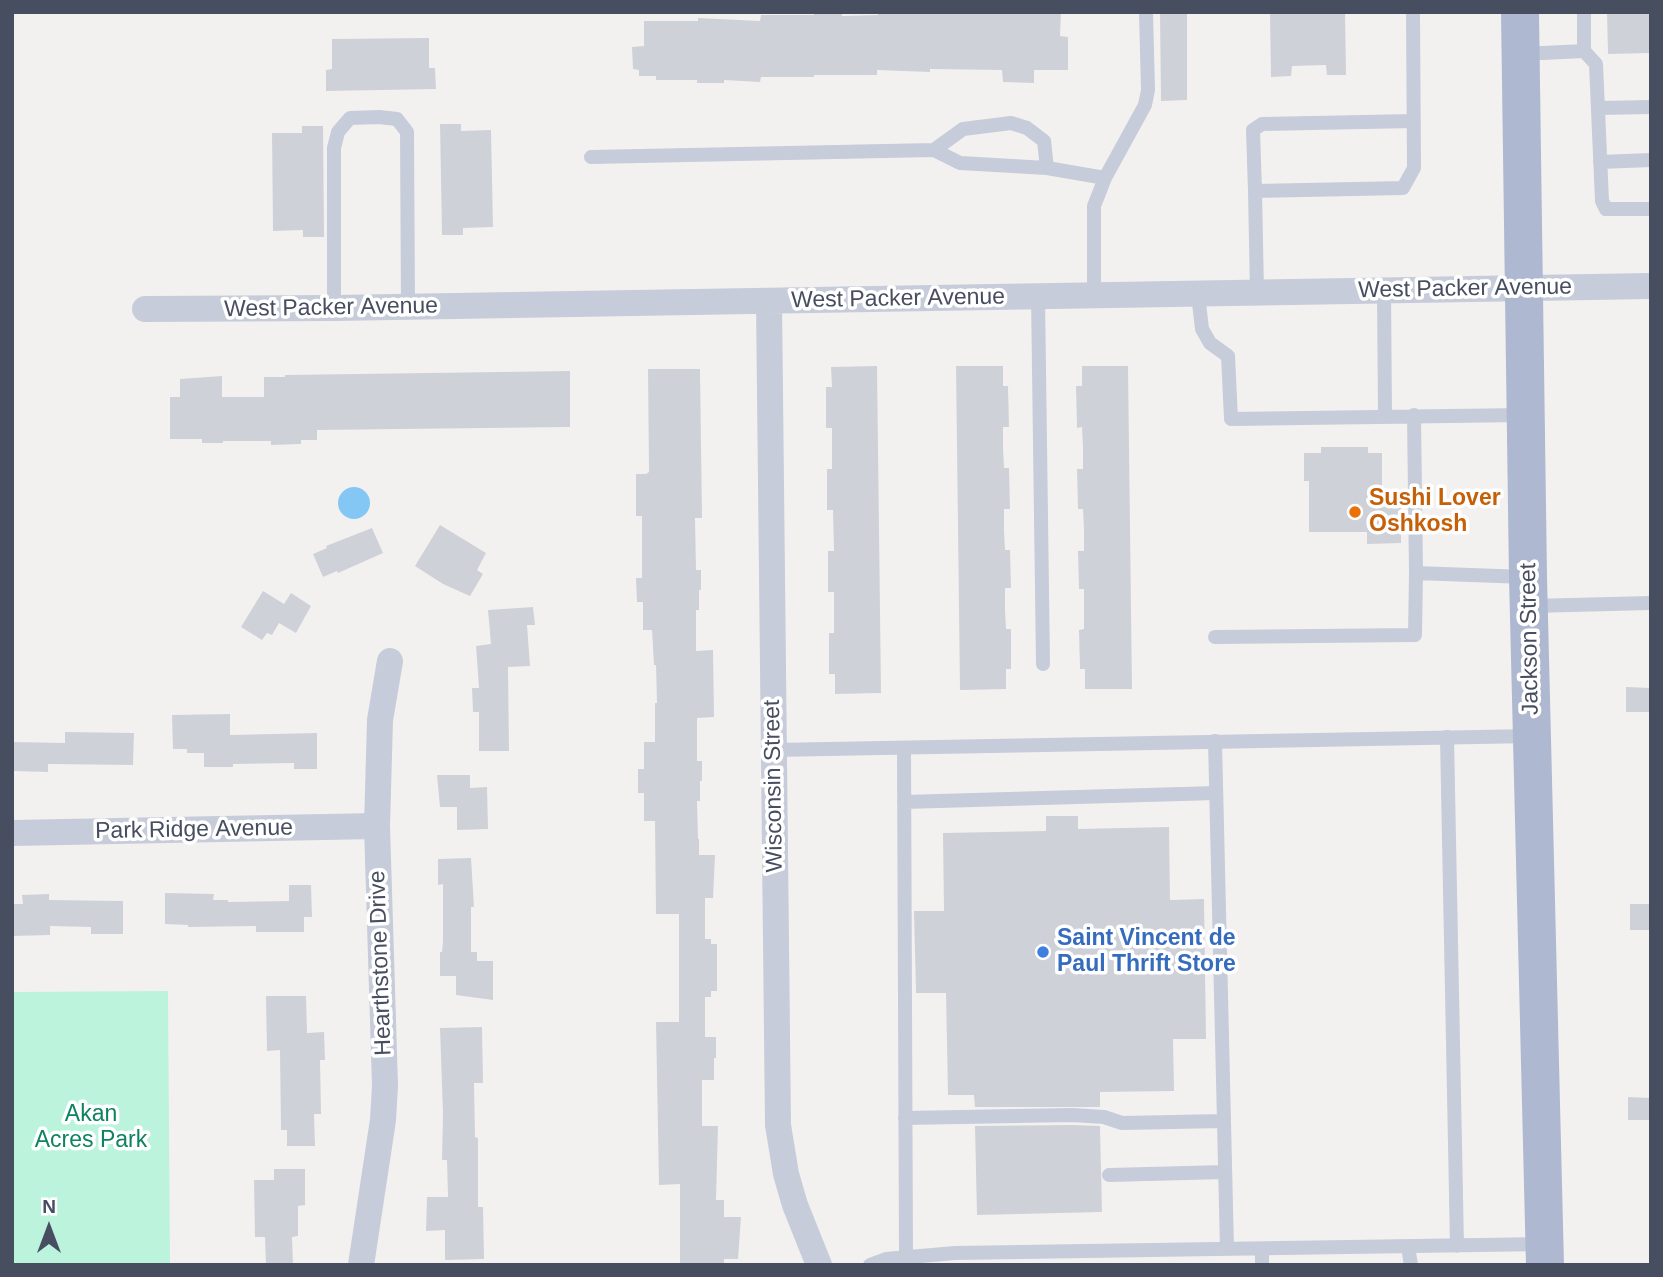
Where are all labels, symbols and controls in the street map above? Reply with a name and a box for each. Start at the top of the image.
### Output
street label: West Packer Avenue [1358,273,1572,305]
street label: West Packer Avenue [791,283,1005,315]
street label: West Packer Avenue [224,292,438,324]
place label: Sushi Lover Oshkosh [1369,485,1501,539]
marker: Sushi Lover Oshkosh [1347,504,1363,520]
street label: Jackson Street [1515,563,1545,715]
street label: Wisconsin Street [759,699,789,873]
street label: Park Ridge Avenue [95,814,293,846]
street label: Hearthstone Drive [364,870,398,1056]
place label: Saint Vincent de Paul Thrift Store [1057,925,1236,979]
marker: Saint Vincent de Paul Thrift Store [1035,944,1051,960]
park label: Akan Acres Park [35,1101,147,1155]
north arrow [14,1193,84,1263]
text: N [42,1196,56,1217]

